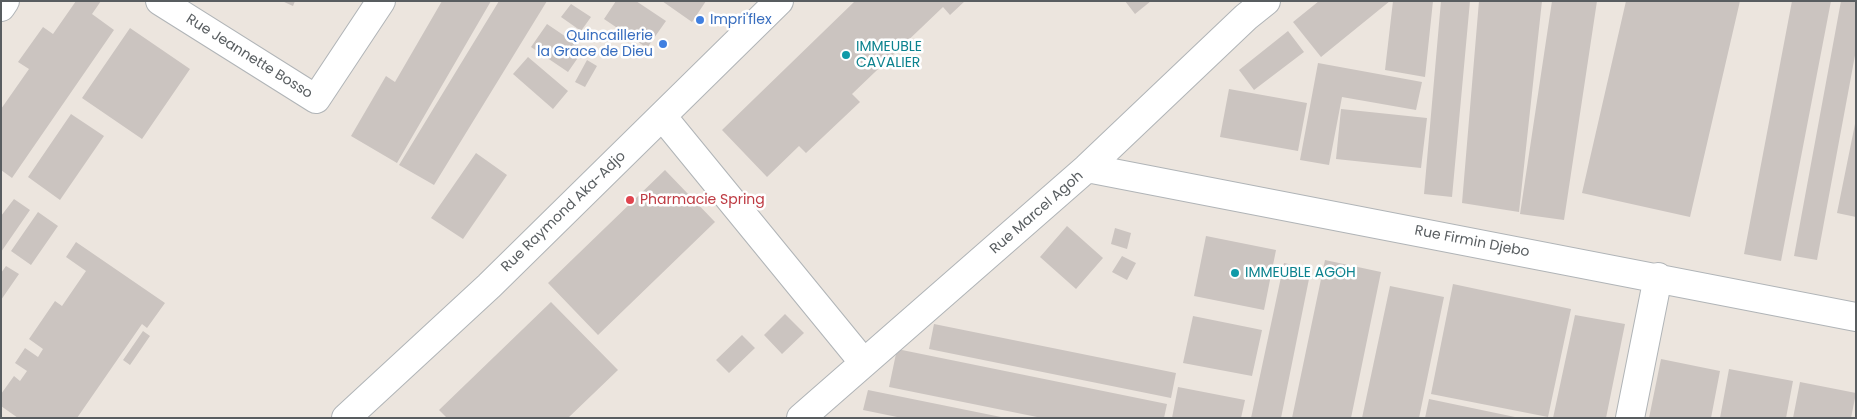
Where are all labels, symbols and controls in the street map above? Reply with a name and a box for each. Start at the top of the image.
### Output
street label: Rue Jeannette Bosso [183,11,315,103]
place label: Impri'flex [710,12,772,28]
marker: Impri'flex [694,14,706,26]
place label: Quincaillerie la Grace de Dieu [537,28,653,60]
marker: Quincaillerie la Grace de Dieu [657,38,669,50]
place label: IMMEUBLE CAVALIER [856,39,922,72]
marker: IMMEUBLE CAVALIER [840,49,852,61]
street label: Rue Raymond Aka-Adjo [498,148,630,276]
street label: Rue Marcel Agoh [987,168,1087,258]
place label: Pharmacie Spring [640,192,765,208]
marker: Pharmacie Spring [624,194,636,206]
street label: Rue Firmin Djebo [1413,223,1531,261]
place label: IMMEUBLE AGOH [1245,265,1356,281]
marker: IMMEUBLE AGOH [1229,267,1241,279]

